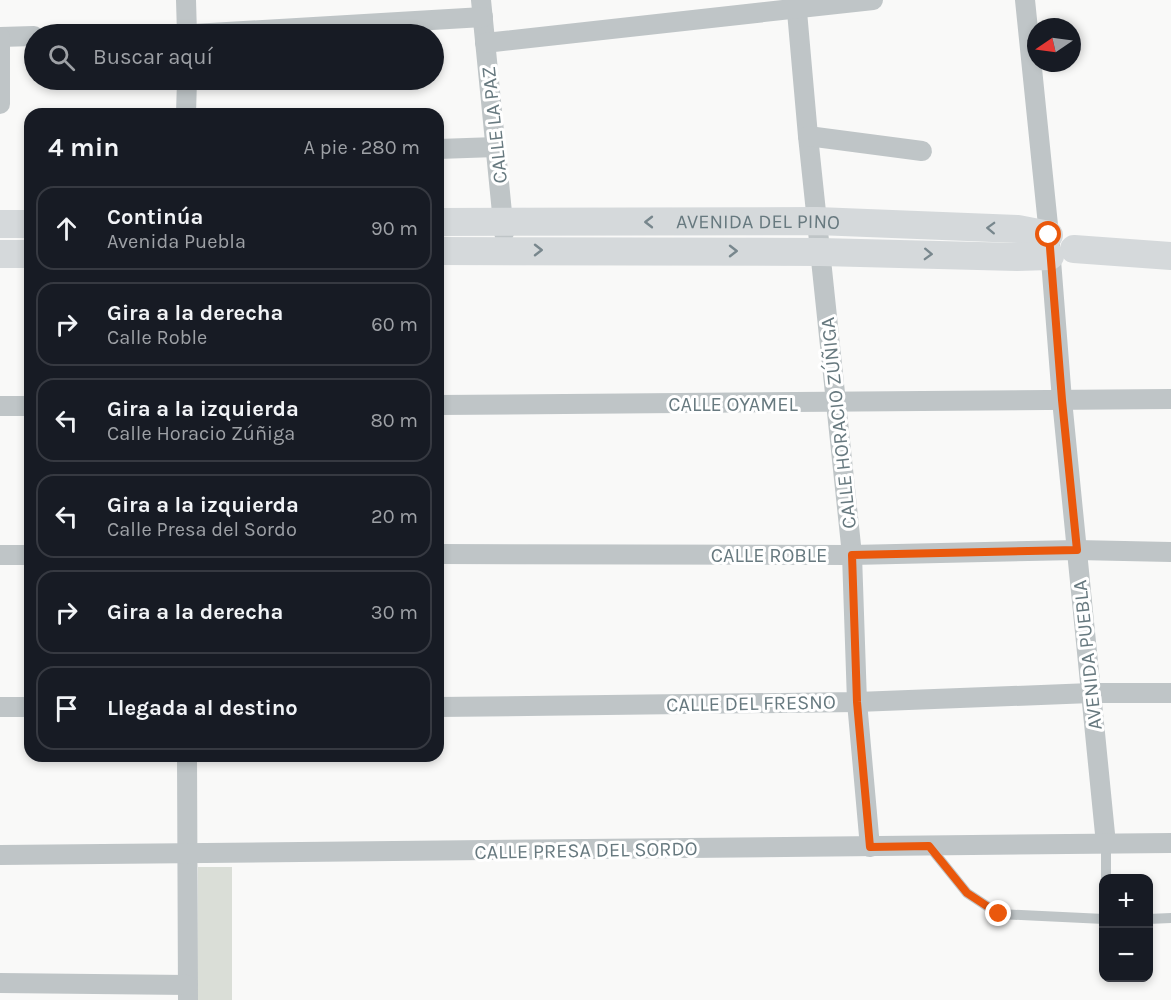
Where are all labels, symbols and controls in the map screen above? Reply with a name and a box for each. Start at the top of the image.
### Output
north arrow [1027,18,1081,72]
search box [24,24,444,90]
icon: search [45,41,78,74]
text: Buscar aquí [93,44,213,70]
street label: CALLE LA PAZ [477,65,512,185]
text: 4 min [48,132,119,163]
text: A pie · 280 m [304,136,420,159]
text: Continúa [107,204,203,230]
street label: AVENIDA DEL PINO [676,210,840,234]
icon: ahead [50,212,83,245]
one-way arrow [645,216,654,228]
text: 90 m [371,217,418,240]
route start [1035,221,1061,247]
one-way arrow [986,222,995,235]
text: Avenida Puebla [107,230,246,253]
one-way arrow [534,244,543,256]
one-way arrow [729,245,738,257]
one-way arrow [924,248,933,261]
text: Gira a la derecha [107,300,283,326]
icon: right [50,308,83,341]
text: 60 m [371,313,418,336]
street label: CALLE HORACIO ZÚÑIGA [815,316,861,530]
text: Calle Roble [107,326,207,349]
street label: CALLE OYAMEL [668,393,798,416]
text: Gira a la izquierda [107,396,299,422]
icon: left [50,404,83,437]
text: 80 m [370,409,418,432]
text: Calle Horacio Zúñiga [107,422,295,445]
text: Gira a la izquierda [107,492,299,518]
icon: left [50,500,83,533]
text: 20 m [371,505,418,528]
text: Calle Presa del Sordo [107,518,297,541]
street label: CALLE ROBLE [711,544,827,567]
street label: AVENIDA PUEBLA [1068,579,1107,731]
icon: right [50,596,83,629]
text: Gira a la derecha [107,599,283,625]
text: 30 m [371,601,418,624]
street label: CALLE DEL FRESNO [666,691,836,716]
icon: arrive [50,692,83,725]
text: Llegada al destino [107,695,298,721]
street label: CALLE PRESA DEL SORDO [474,837,698,864]
map controls [1099,874,1153,982]
button: + [1099,874,1153,928]
route end [985,900,1011,926]
button: − [1099,928,1153,982]

